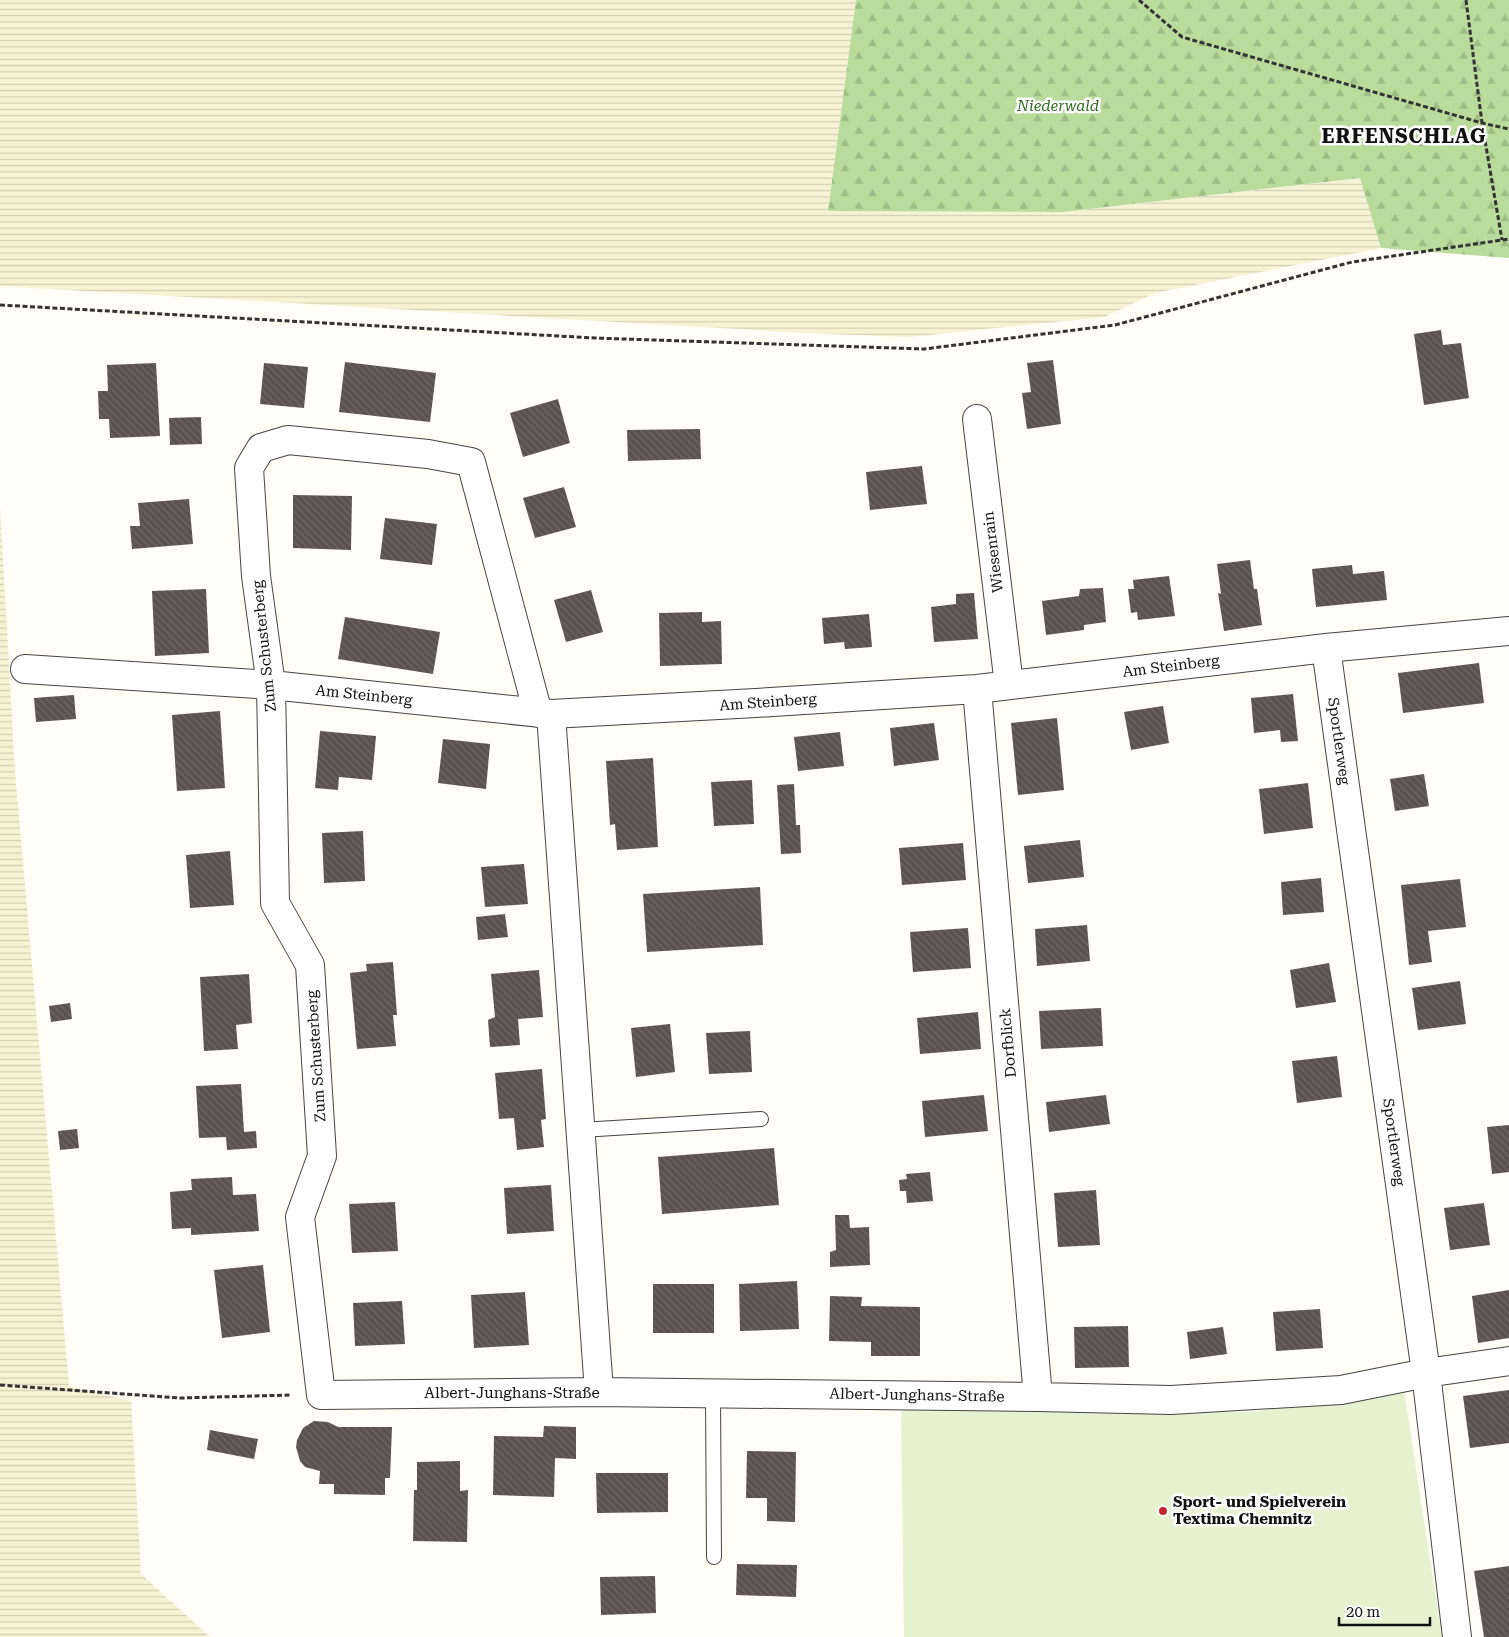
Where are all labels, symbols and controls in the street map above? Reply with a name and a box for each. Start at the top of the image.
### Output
park label: Niederwald [1016,97,1099,115]
district label: ERFENSCHLAG [1322,124,1486,148]
street label: Wiesenrain [979,510,1007,594]
street label: Zum Schusterberg [248,579,280,713]
street label: Am Steinberg [1122,651,1221,681]
street label: Am Steinberg [315,681,414,709]
street label: Am Steinberg [719,690,818,714]
street label: Sportlerweg [1324,696,1354,787]
street label: Zum Schusterberg [302,989,330,1123]
street label: Dorfblick [996,1007,1020,1079]
street label: Sportlerweg [1379,1097,1409,1188]
street label: Albert-Junghans-Straße [424,1384,600,1402]
street label: Albert-Junghans-Straße [829,1384,1005,1406]
place label: Sport- und Spielverein Textima Chemnitz [1173,1493,1346,1528]
marker: Sport- und Spielverein Textima Chemnitz [1157,1505,1169,1517]
scale bar [1339,1594,1430,1626]
text: 20 m [1346,1603,1381,1621]

